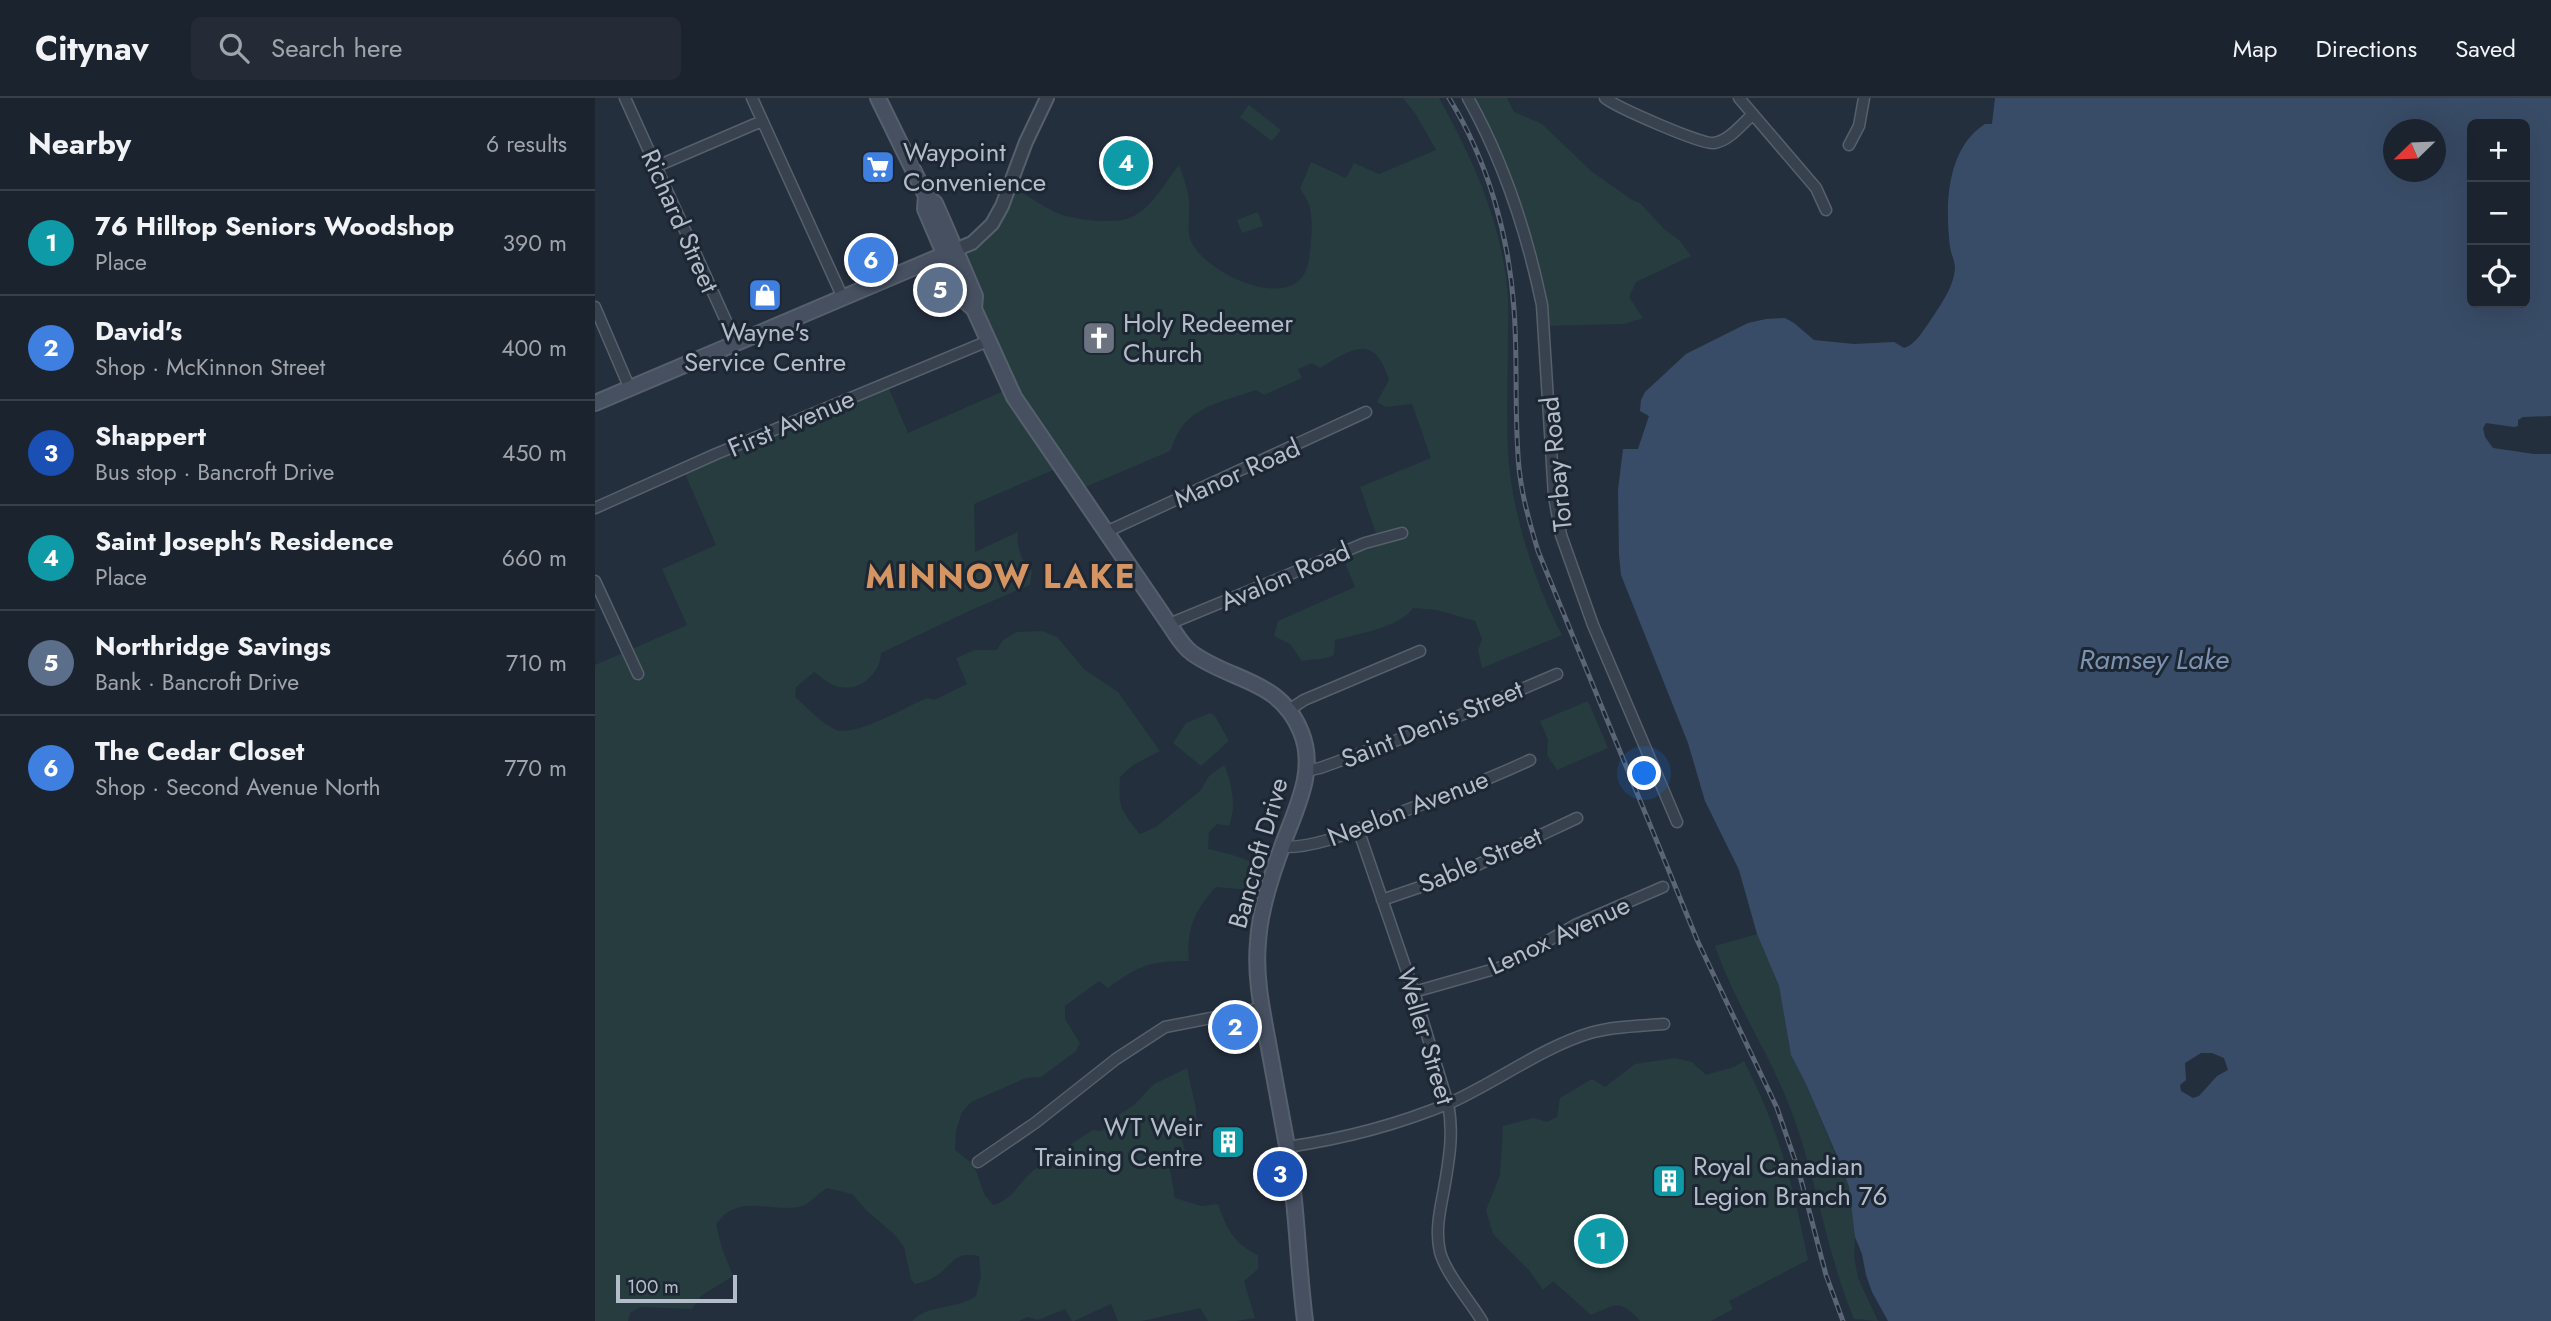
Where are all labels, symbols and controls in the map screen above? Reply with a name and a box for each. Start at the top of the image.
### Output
search box [191,17,681,80]
text: Citynav [35,25,149,72]
icon: search [215,29,253,67]
text: Search here [271,29,402,67]
text: Map [2233,31,2278,66]
text: Directions [2316,31,2417,66]
text: Saved [2455,31,2516,66]
north arrow [2383,119,2446,182]
map controls [2467,119,2530,308]
button: + [2467,119,2530,182]
text: Nearby [28,122,131,165]
text: 6 results [486,127,567,161]
place label: Waypoint Convenience [903,133,1046,201]
pin: 4 [1103,137,1149,189]
street label: Richard Street [631,143,729,300]
supermarket icon: Waypoint Convenience [859,148,897,186]
button: − [2467,182,2530,245]
text: 76 Hilltop Seniors Woodshop [95,207,454,245]
text: 1 [45,226,57,260]
text: 390 m [503,226,567,260]
pin: 6 [848,234,894,286]
text: Place [95,245,147,279]
button: locate [2467,245,2530,308]
pin: 5 [917,264,963,316]
shop icon: Wayne's Service Centre [746,276,784,314]
place label: Holy Redeemer Church [1123,304,1293,372]
text: David's [95,312,182,350]
place label: Wayne's Service Centre [684,313,846,381]
church icon: Holy Redeemer Church [1080,319,1118,357]
text: 2 [43,331,59,365]
text: 400 m [501,331,567,365]
text: Shop · McKinnon Street [95,350,325,384]
street label: First Avenue [722,379,860,467]
street label: Torbay Road [1530,395,1582,533]
text: Shappert [95,417,206,455]
street label: Manor Road [1168,428,1306,518]
text: 3 [44,436,58,470]
text: 450 m [502,436,567,470]
text: Bus stop · Bancroft Drive [95,455,334,489]
text: Saint Joseph's Residence [95,522,394,560]
street label: Avalon Road [1214,532,1356,620]
text: 4 [43,541,59,575]
text: 660 m [502,541,567,575]
district label: MINNOW LAKE [865,553,1137,600]
text: Place [95,560,147,594]
text: Northridge Savings [95,627,331,665]
water label: Ramsey Lake [2079,639,2229,680]
text: 5 [44,646,58,680]
text: 710 m [506,646,567,680]
text: Bank · Bancroft Drive [95,665,299,699]
street label: Saint Denis Street [1335,670,1529,778]
text: The Cedar Closet [95,732,304,770]
text: 6 [43,751,59,785]
text: 770 m [504,751,567,785]
your location [1627,756,1661,790]
street label: Neelon Avenue [1322,760,1494,856]
text: Shop · Second Avenue North [95,770,381,804]
street label: Bancroft Drive [1218,773,1298,933]
street label: Sable Street [1412,817,1548,903]
street label: Lenox Avenue [1482,886,1636,984]
street label: Weller Street [1387,963,1465,1110]
pin: 2 [1212,1001,1258,1053]
place label: WT Weir Training Centre [1035,1108,1203,1176]
building icon: WT Weir Training Centre [1209,1123,1247,1161]
place label: Royal Canadian Legion Branch 76 [1693,1147,1887,1215]
pin: 3 [1257,1148,1303,1200]
building icon: Royal Canadian Legion Branch 76 [1650,1162,1688,1200]
pin: 1 [1578,1215,1624,1267]
scale bar [616,1272,737,1304]
text: 100 m [627,1273,679,1300]

